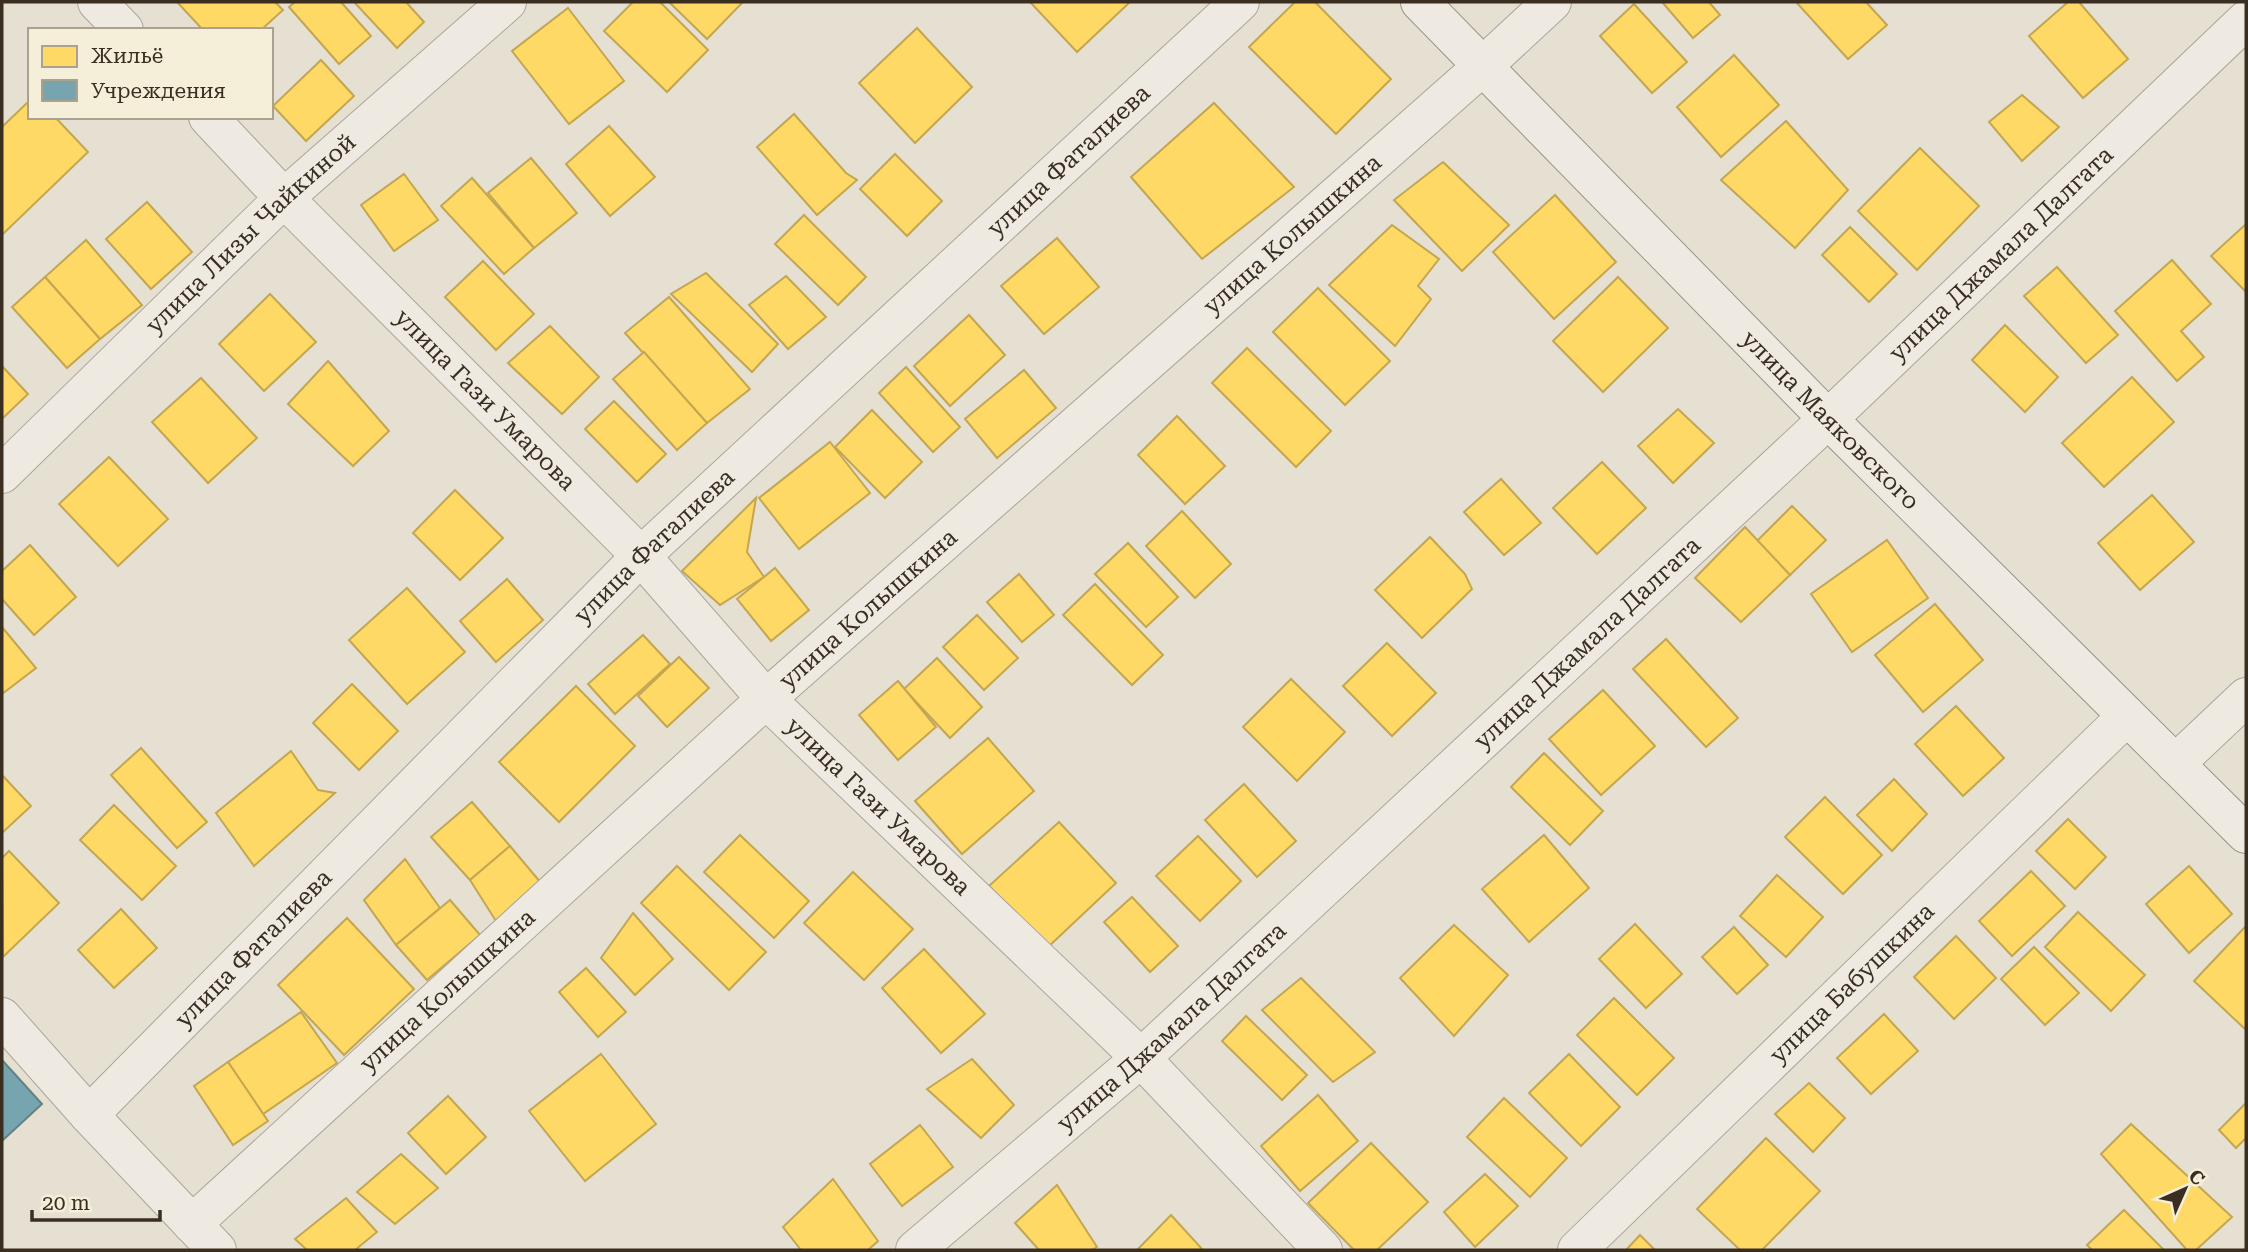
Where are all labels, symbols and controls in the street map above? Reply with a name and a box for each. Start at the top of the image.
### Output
legend [28,28,273,119]
text: Жильё [91,44,163,68]
text: Учреждения [91,79,226,103]
street label: улица Фаталиева [982,79,1156,242]
street label: улица Лизы Чайкиной [140,128,361,339]
street label: улица Джамала Далгата [1883,141,2119,367]
street label: улица Колышкина [1198,148,1387,320]
street label: улица Гази Умарова [389,303,582,496]
street label: улица Маяковского [1736,325,1925,516]
street label: улица Фаталиева [568,463,740,629]
street label: улица Колышкина [773,523,963,695]
street label: улица Джамала Далгата [1468,531,1706,755]
street label: улица Гази Умарова [780,712,976,901]
street label: улица Фаталиева [169,864,338,1033]
street label: улица Бабушкина [1764,897,1940,1069]
street label: улица Колышкина [354,903,541,1078]
street label: улица Джамала Далгата [1051,916,1292,1137]
north arrow [2150,1154,2220,1224]
text: С [2184,1164,2210,1190]
scale bar [32,1178,159,1222]
text: 20 m [42,1191,90,1215]

